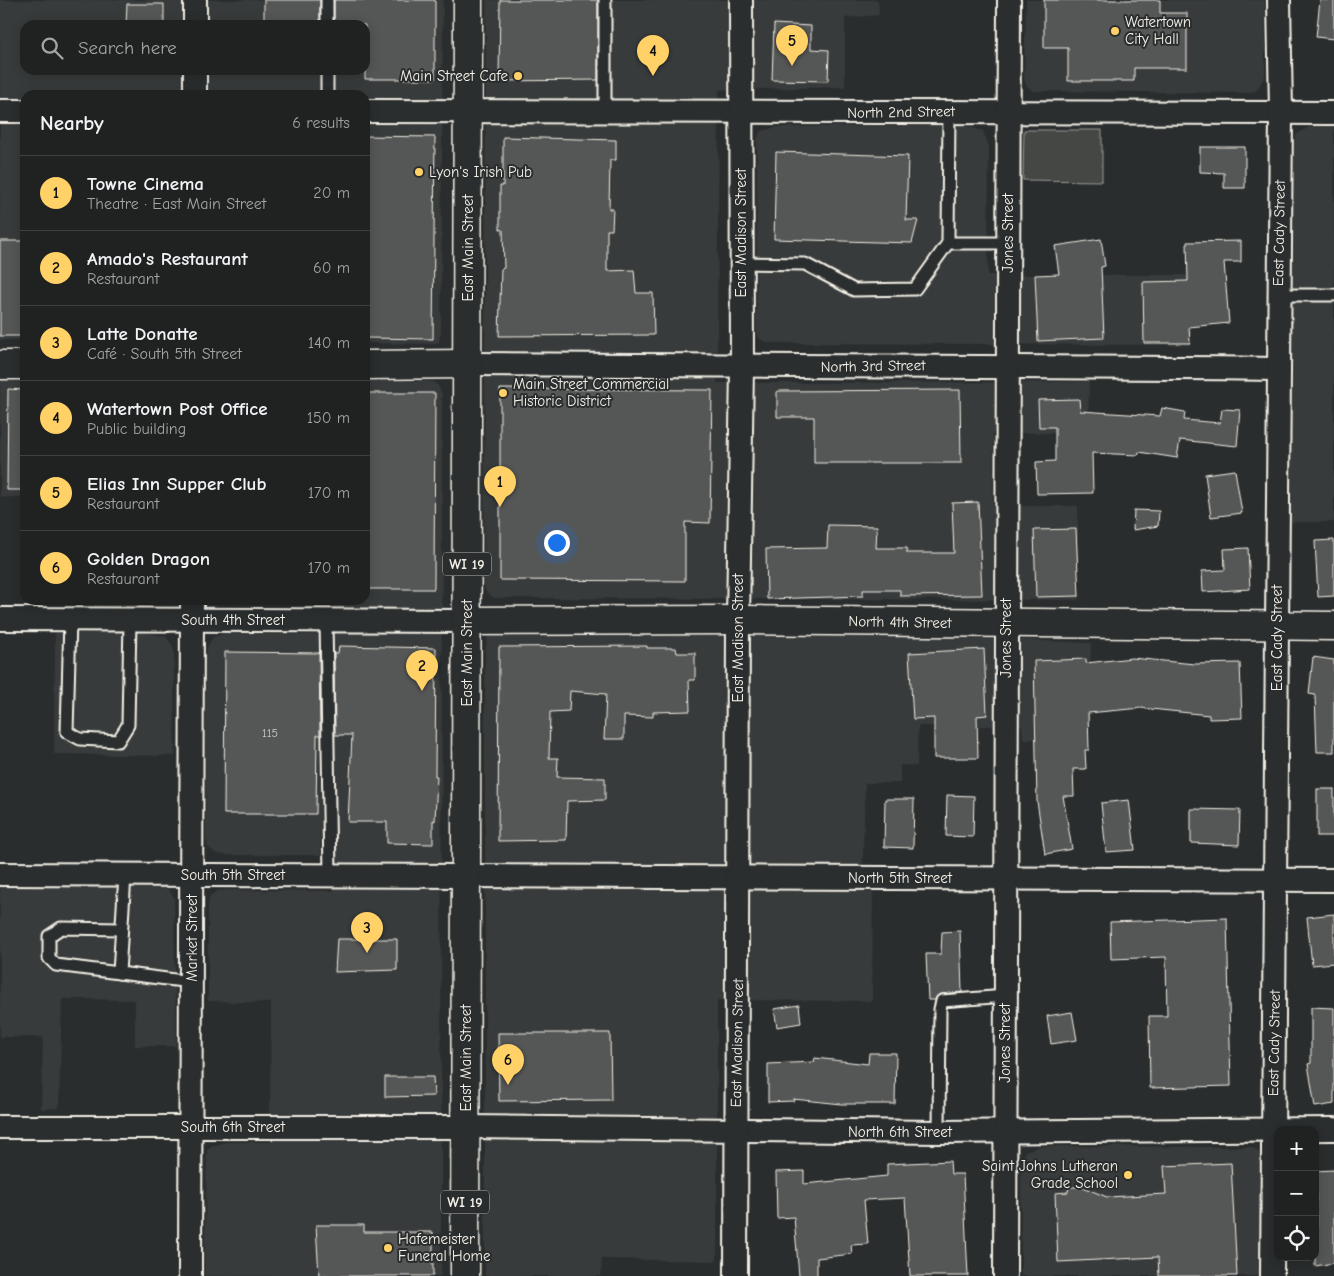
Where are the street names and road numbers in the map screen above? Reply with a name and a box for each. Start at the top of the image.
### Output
street label: North 2nd Street [847,102,956,122]
street label: East Madison Street [732,168,750,298]
street label: East Cady Street [1269,179,1289,286]
street label: Jones Street [999,193,1017,273]
street label: East Main Street [459,194,477,301]
street label: North 3rd Street [820,356,926,376]
road number: WI 19 [443,552,491,576]
street label: East Madison Street [729,573,747,703]
street label: East Cady Street [1268,584,1286,691]
street label: Jones Street [997,598,1015,678]
street label: East Main Street [458,599,476,706]
street label: South 4th Street [181,611,285,629]
street label: North 4th Street [848,612,952,632]
street label: South 5th Street [181,866,286,884]
street label: North 5th Street [848,869,953,887]
street label: Market Street [183,894,201,982]
street label: East Madison Street [727,978,747,1108]
street label: East Cady Street [1264,989,1284,1096]
street label: Jones Street [996,1003,1014,1083]
street label: East Main Street [457,1004,475,1111]
street label: South 6th Street [181,1118,286,1136]
street label: North 6th Street [848,1123,953,1141]
road number: WI 19 [441,1190,489,1214]

